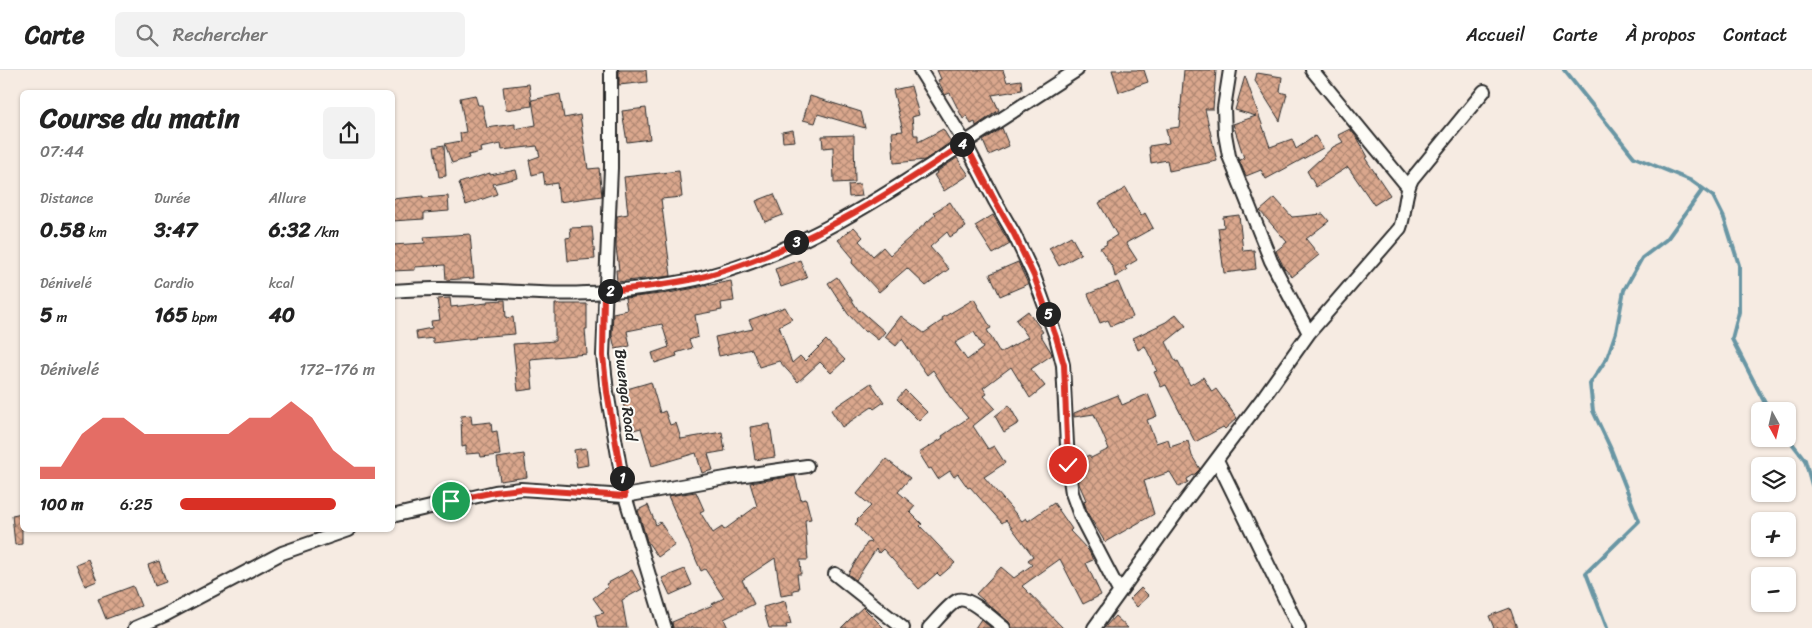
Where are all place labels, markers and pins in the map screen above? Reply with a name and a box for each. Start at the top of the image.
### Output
pin: 4 [950,132,974,156]
pin: 3 [784,230,808,254]
pin: 2 [598,278,622,304]
pin: 5 [1036,302,1060,326]
pin [1047,444,1089,486]
pin: 1 [610,466,634,490]
pin [430,480,472,522]

